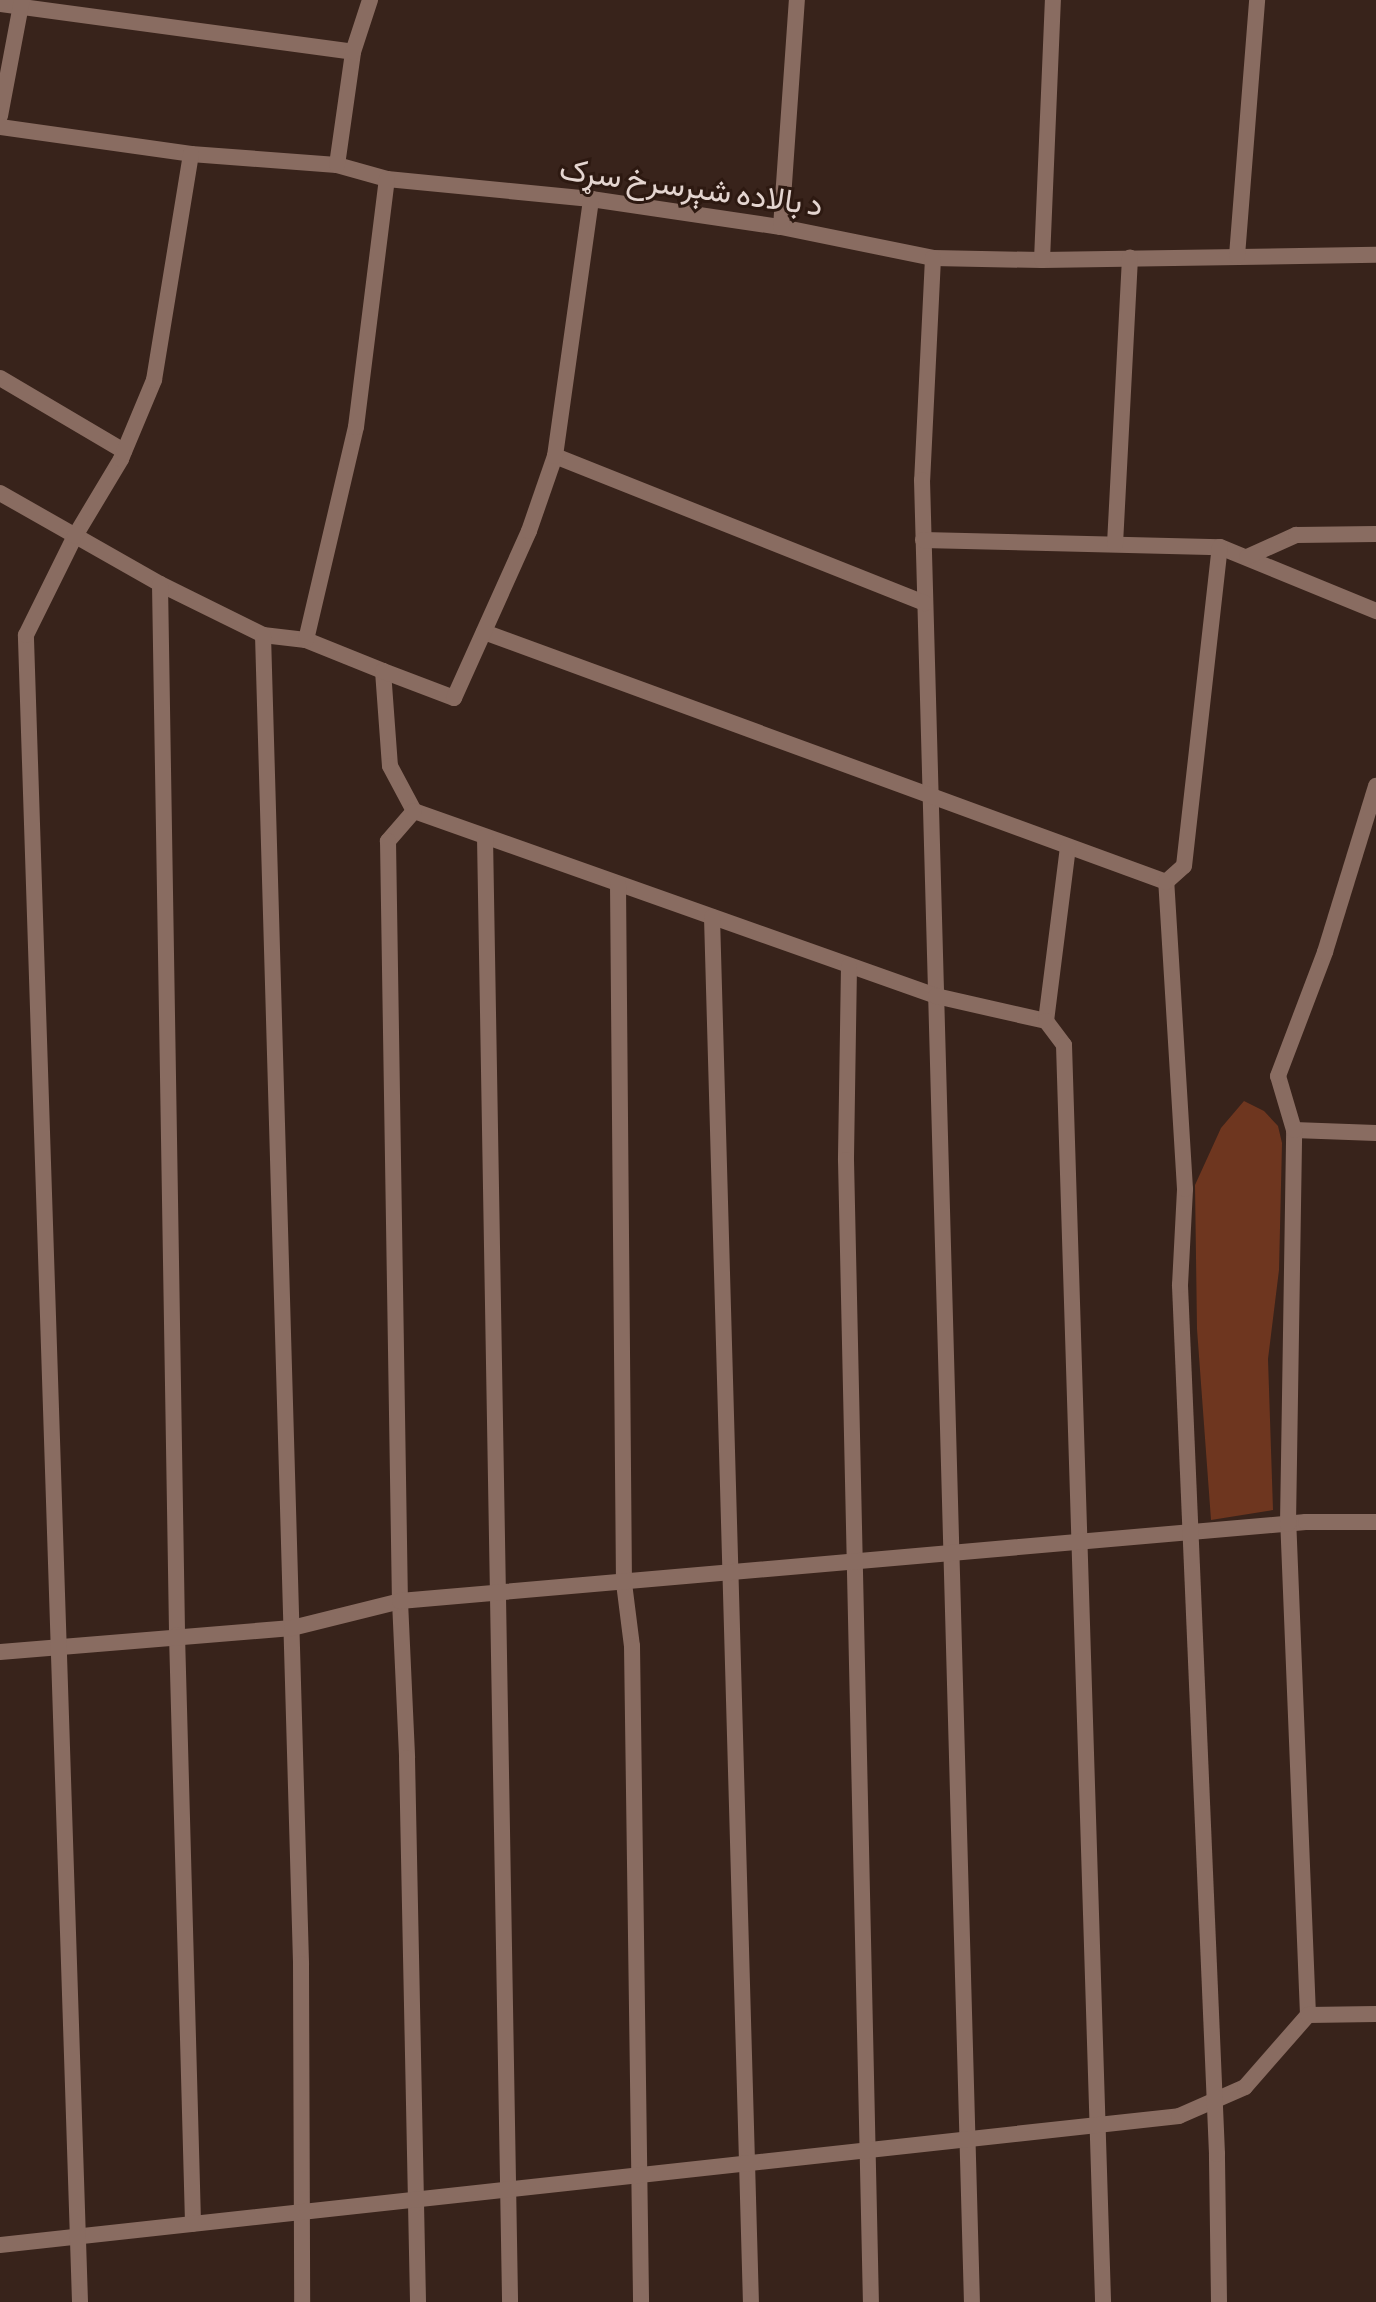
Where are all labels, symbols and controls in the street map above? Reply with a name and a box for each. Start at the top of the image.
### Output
street label: د بالاده شېرسرخ سړک [557,151,825,225]

